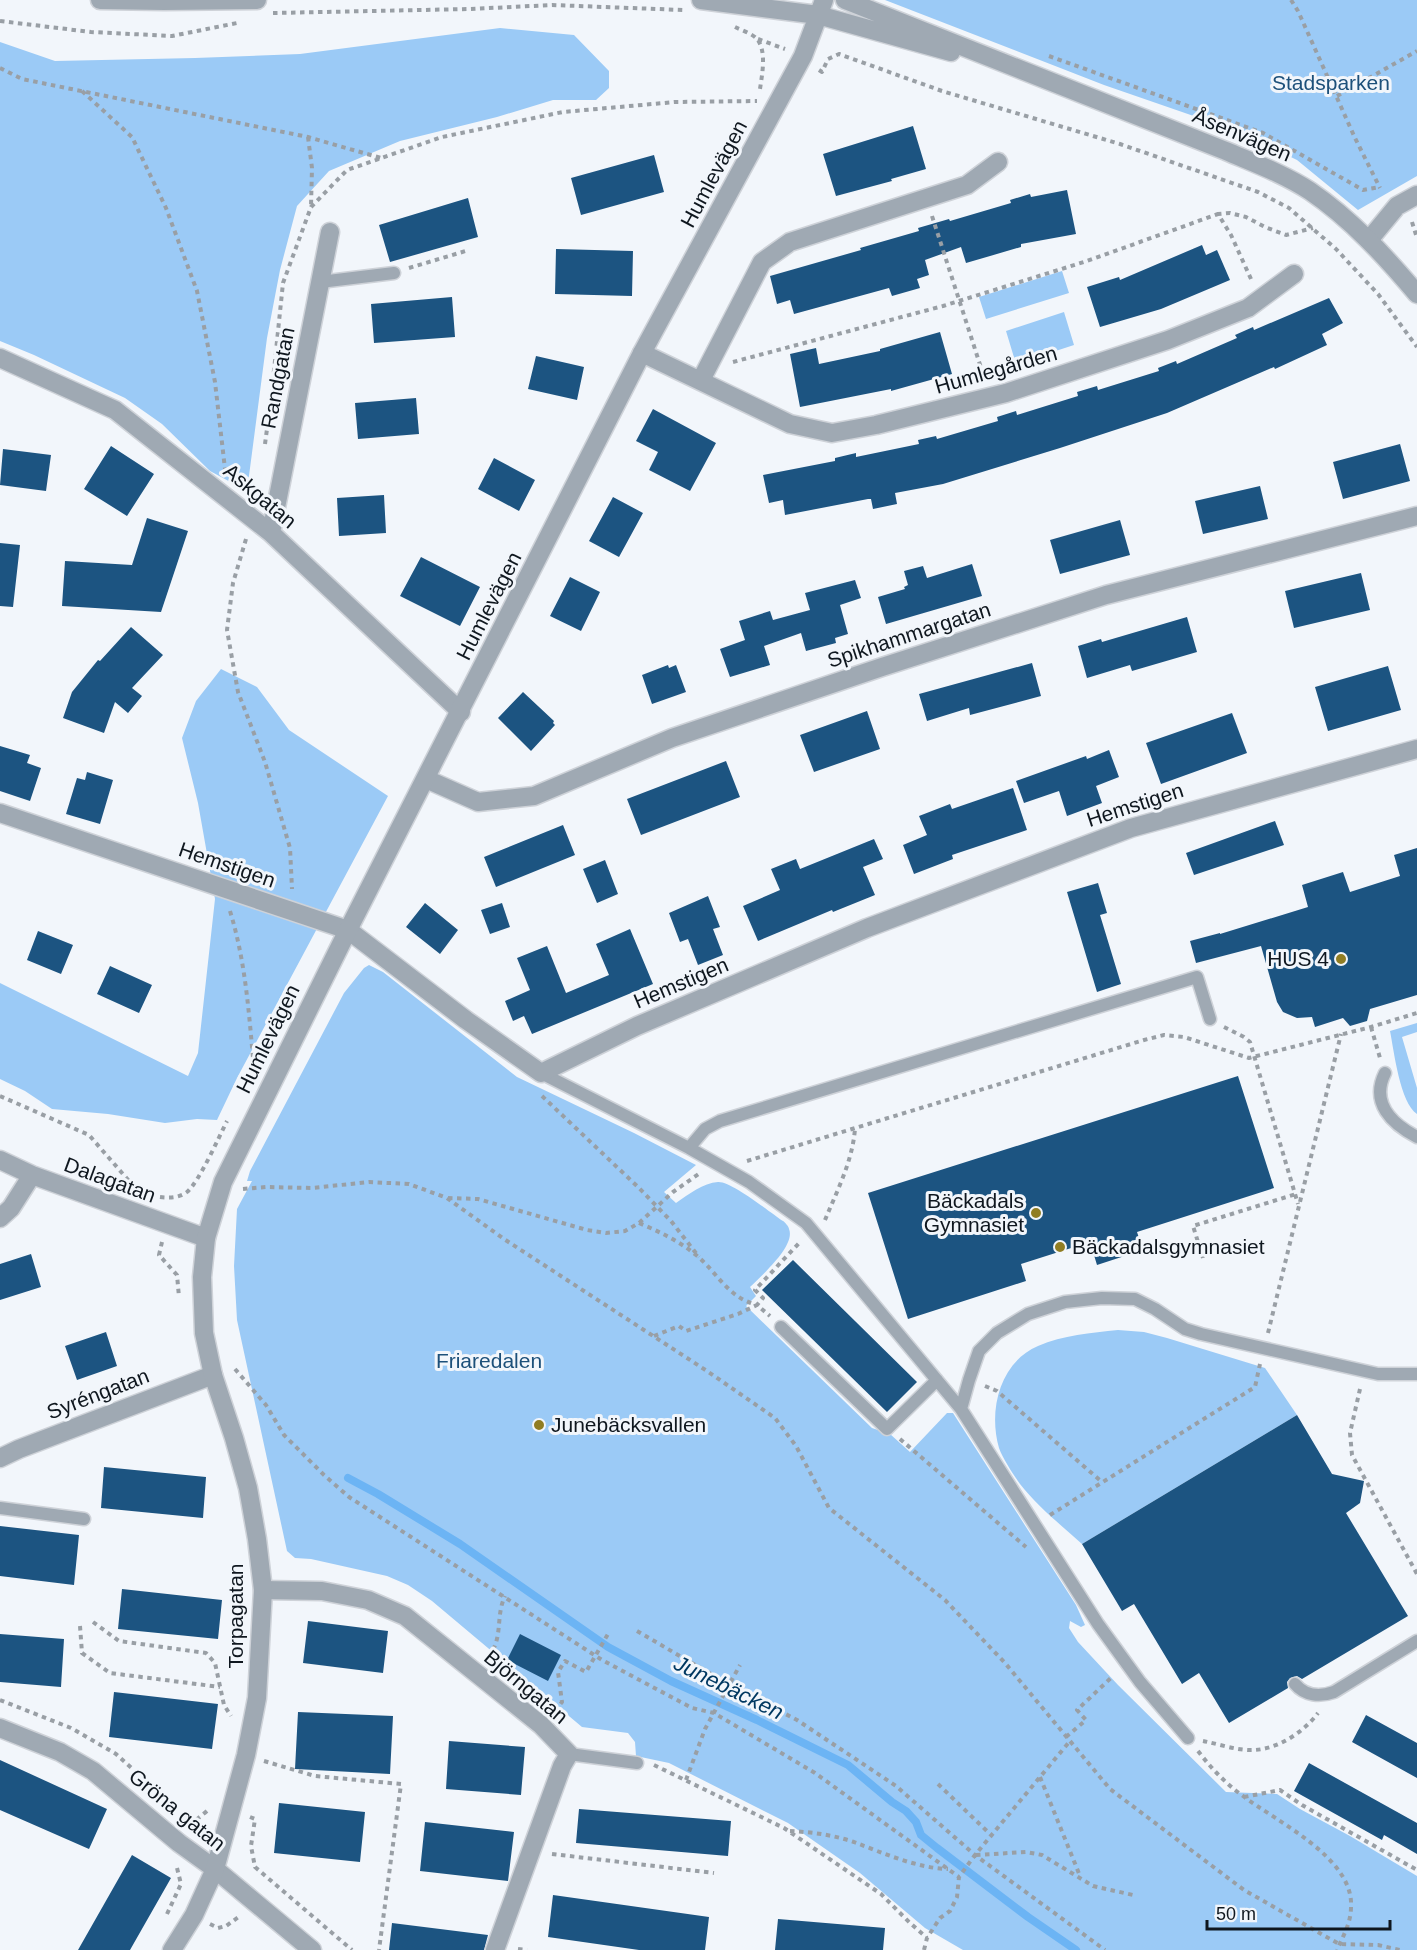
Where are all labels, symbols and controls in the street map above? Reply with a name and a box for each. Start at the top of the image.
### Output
park label: Stadsparken [1272,71,1390,94]
street label: Åsenvägen [1189,103,1295,166]
street label: Humlevägen [676,116,751,231]
street label: Randgatan [256,325,299,431]
street label: Humlegården [932,341,1060,398]
street label: Askgatan [219,459,301,533]
street label: Humlevägen [452,548,526,664]
street label: Spikhammargatan [824,597,993,672]
street label: Hemstigen [1084,778,1186,831]
street label: Hemstigen [176,837,278,892]
place label: HUS 4 [1267,947,1329,970]
street label: Hemstigen [630,952,732,1013]
marker: HUS 4 [1334,952,1348,966]
street label: Humlevägen [231,981,304,1097]
street label: Dalagatan [61,1152,159,1207]
place label: Bäckadals Gymnasiet [924,1189,1024,1236]
marker: Bäckadals Gymnasiet [1029,1206,1043,1220]
place label: Bäckadalsgymnasiet [1072,1235,1265,1258]
marker: Bäckadalsgymnasiet [1053,1240,1067,1254]
park label: Friaredalen [436,1349,542,1372]
street label: Syréngatan [44,1364,152,1424]
place label: Junebäcksvallen [551,1413,706,1436]
marker: Junebäcksvallen [532,1418,546,1432]
street label: Torpagatan [224,1563,247,1669]
street label: Björngatan [480,1645,573,1728]
water label: Junebäcken [669,1650,788,1725]
street label: Gröna gatan [125,1764,230,1855]
scale bar [1207,1893,1390,1931]
text: 50 m [1216,1904,1256,1924]

